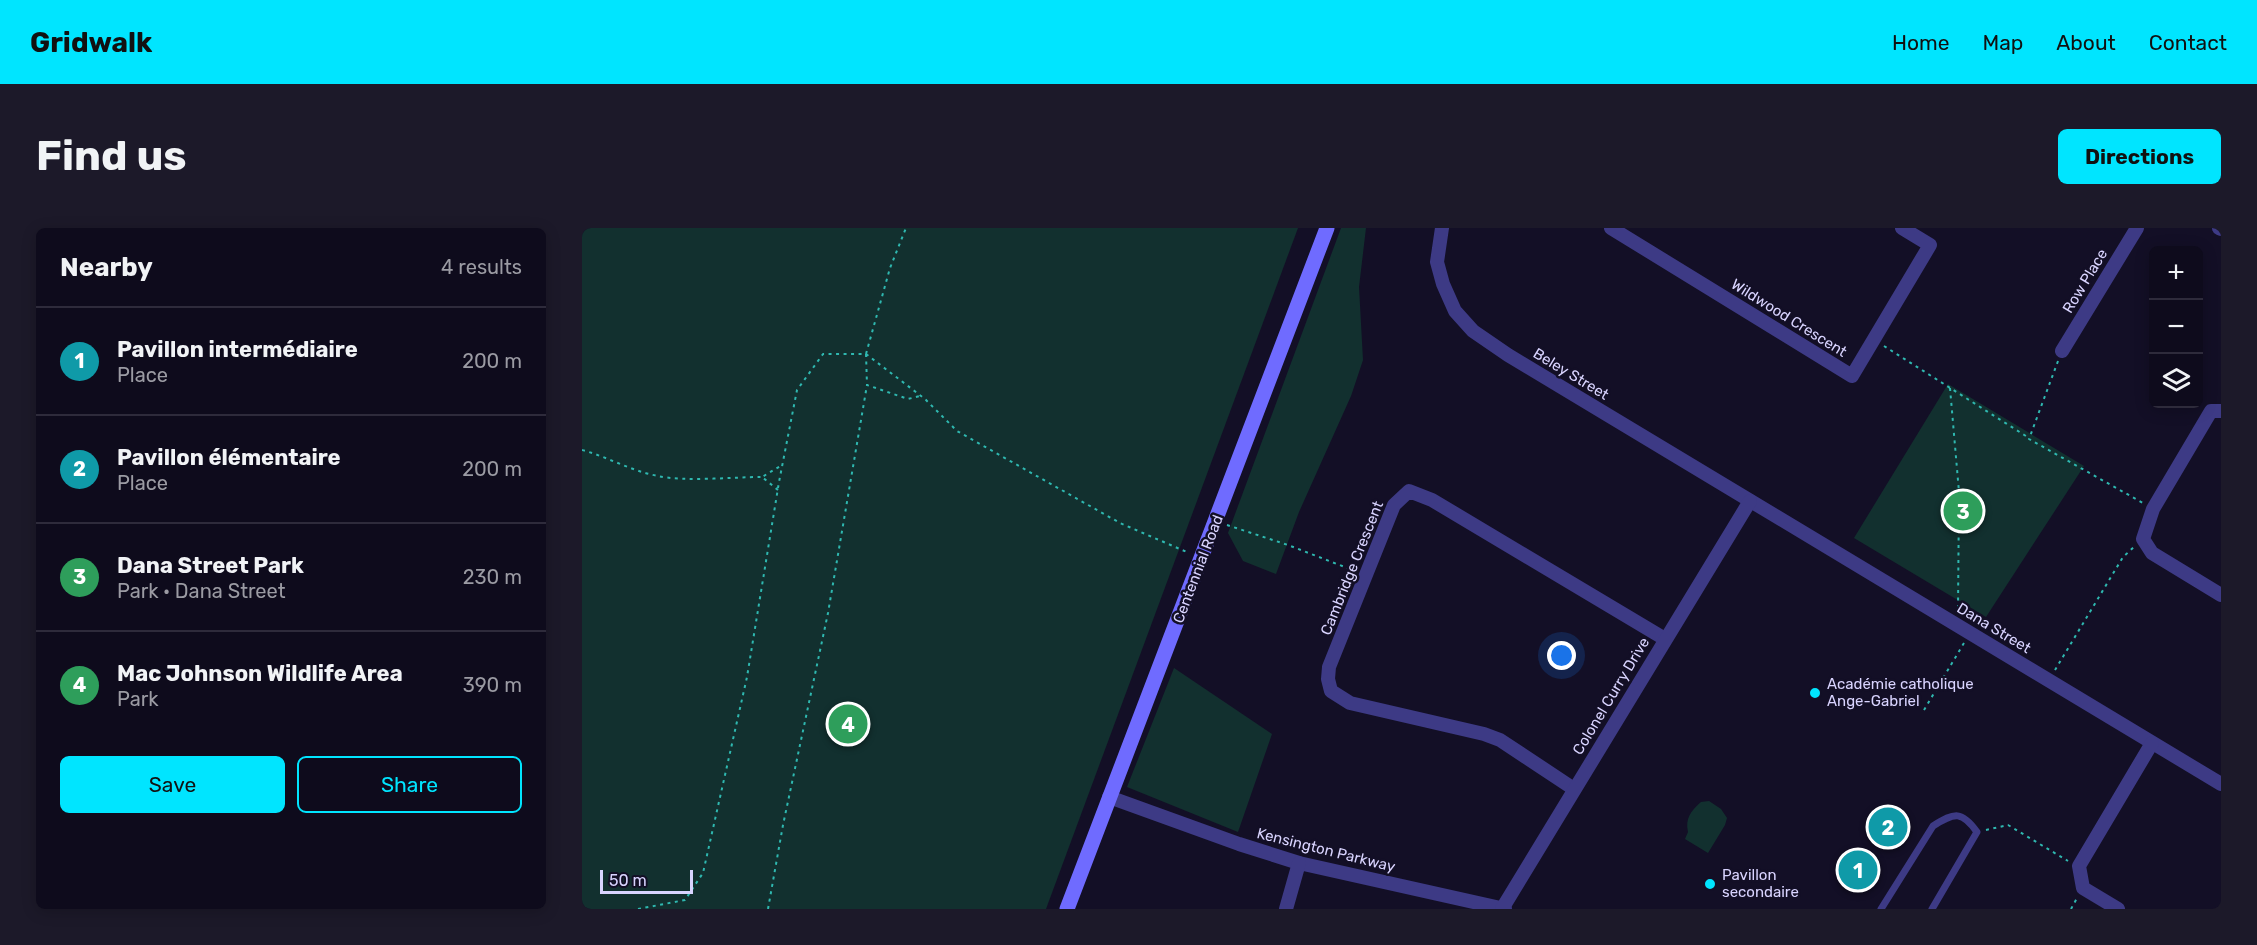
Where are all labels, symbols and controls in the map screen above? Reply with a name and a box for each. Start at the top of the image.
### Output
text: Gridwalk [30,26,152,59]
text: Home [1892,30,1949,55]
text: Map [1982,30,2023,55]
text: About [2056,30,2116,55]
text: Contact [2149,30,2227,55]
button: Directions [2058,129,2221,184]
text: Find us [36,131,187,181]
street label: Row Place [2059,246,2111,316]
map controls [2149,246,2203,408]
button: + [2149,246,2203,300]
text: Nearby [60,252,153,283]
text: 4 results [441,255,522,279]
street label: Wildwood Crescent [1728,275,1850,361]
button: − [2149,300,2203,354]
text: Pavillon intermédiaire [117,336,358,363]
street label: Beley Street [1530,344,1612,404]
text: 1 [75,349,84,373]
text: 200 m [462,349,522,373]
button: layers [2149,354,2203,408]
text: Place [117,363,168,387]
text: Pavillon élémentaire [117,444,341,471]
text: 2 [73,457,86,481]
text: 200 m [462,457,522,481]
text: Place [117,471,168,495]
pin: 3 [1944,488,1982,534]
street label: Cambridge Crescent [1317,498,1387,638]
street label: Centennial Road [1169,512,1227,626]
text: Dana Street Park [117,552,304,579]
text: 3 [73,565,86,589]
text: 230 m [463,565,522,589]
text: Park · Dana Street [117,579,286,603]
street label: Dana Street [1954,599,2034,657]
street label: Colonel Curry Drive [1569,634,1653,758]
your location [1547,641,1576,670]
text: Mac Johnson Wildlife Area [117,660,403,687]
text: 4 [73,673,86,697]
text: 390 m [463,673,522,697]
place label: Académie catholique Ange-Gabriel [1827,675,1974,710]
marker: Académie catholique Ange-Gabriel [1808,686,1822,700]
text: Park [117,687,159,711]
pin: 4 [828,702,868,746]
button: Save [60,756,285,813]
button: Share [297,756,522,813]
pin: 2 [1868,804,1908,850]
street label: Kensington Parkway [1255,824,1397,876]
pin: 1 [1838,848,1878,892]
place label: Pavillon secondaire [1722,866,1799,901]
scale bar [600,867,693,894]
text: 50 m [609,871,647,890]
marker: Pavillon secondaire [1703,877,1717,891]

